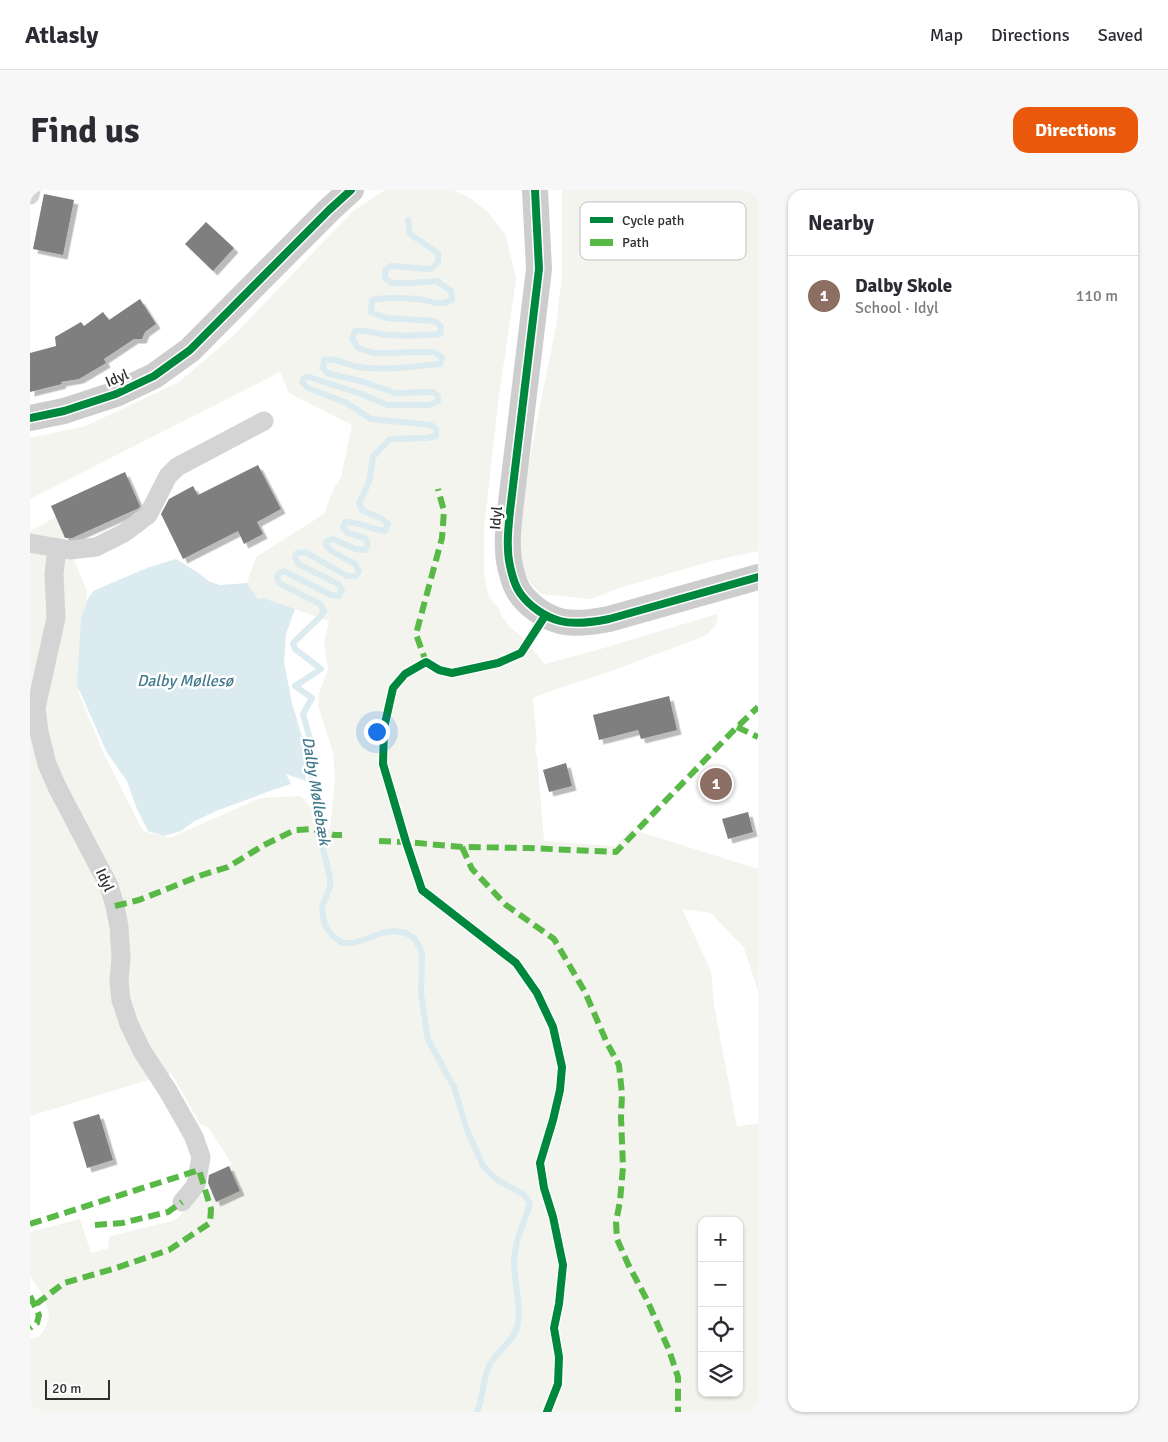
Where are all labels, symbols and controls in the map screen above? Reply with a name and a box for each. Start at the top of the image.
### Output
text: Atlasly [25,20,98,50]
text: Map [930,24,963,46]
text: Directions [991,24,1070,46]
text: Saved [1098,24,1143,46]
button: Directions [1013,107,1138,153]
text: Find us [30,109,140,152]
legend [580,202,746,260]
text: Nearby [808,210,874,236]
text: Cycle path [622,212,684,229]
text: Path [622,234,649,251]
text: Dalby Skole [855,274,952,298]
text: 1 [820,286,828,306]
text: 110 m [1076,286,1118,306]
text: School · Idyl [855,298,939,318]
street label: Idyl [103,365,131,391]
street label: Idyl [486,505,506,531]
water label: Dalby Møllesø [137,671,235,691]
your location [364,719,390,745]
water label: Dalby Møllebæk [298,735,335,849]
pin: 1 [700,765,732,803]
street label: Idyl [92,865,118,895]
map controls [698,1217,743,1397]
button: + [698,1217,743,1262]
button: − [698,1262,743,1307]
button: locate [698,1307,743,1352]
button: layers [698,1352,743,1397]
scale bar [45,1377,110,1400]
text: 20 m [52,1380,81,1397]

